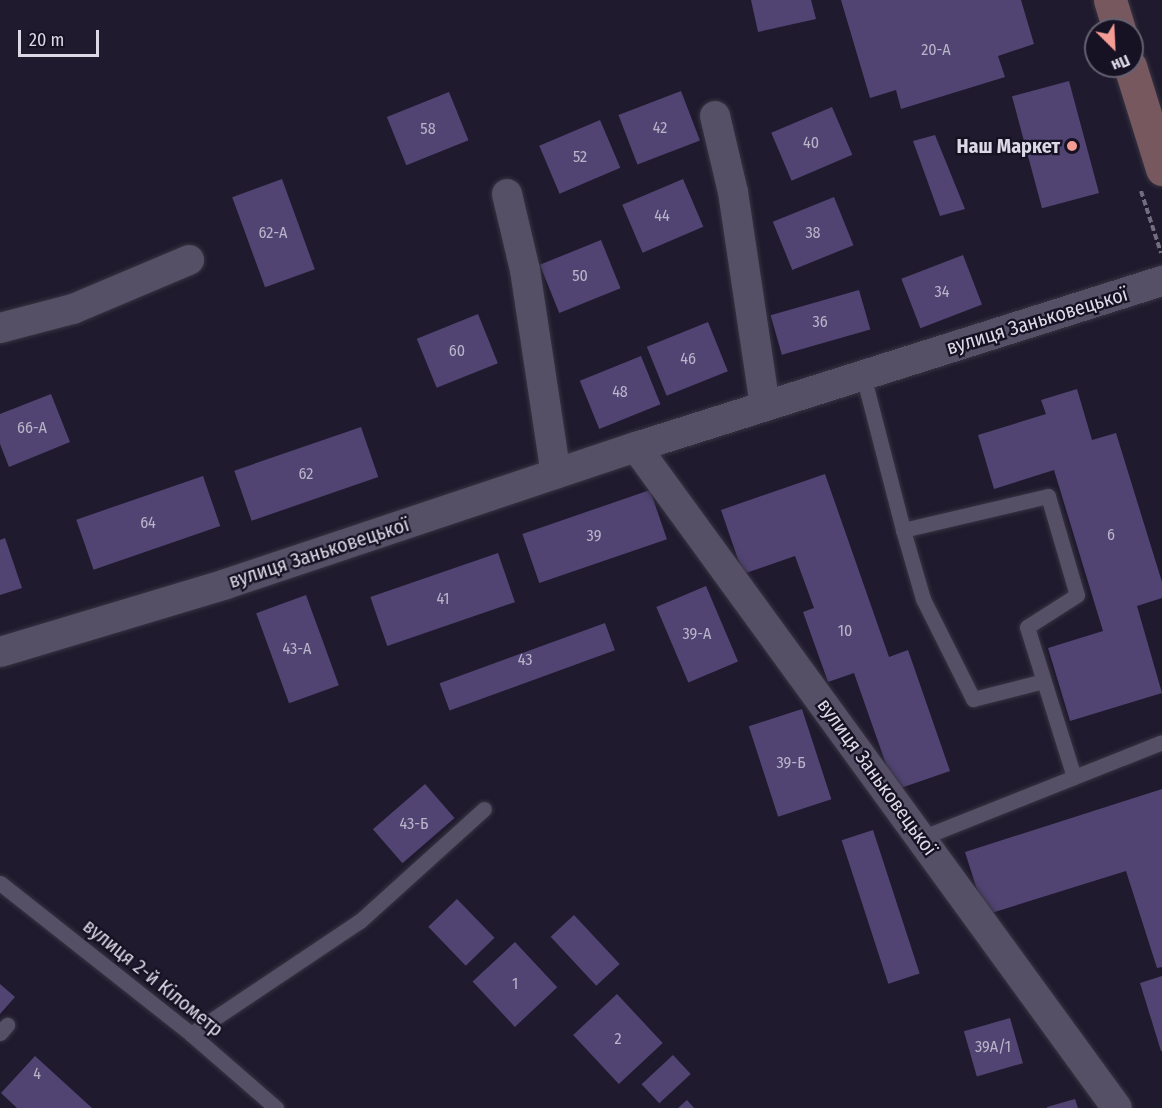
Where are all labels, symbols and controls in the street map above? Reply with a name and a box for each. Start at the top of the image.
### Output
scale bar [21,18,102,56]
north arrow [1084,18,1144,78]
text: 20 m [29,29,64,51]
house number: 20-А [921,40,951,60]
text: Пн [1109,51,1133,75]
house number: 42 [653,118,667,138]
house number: 58 [420,119,436,139]
house number: 40 [803,133,819,153]
place label: Наш Маркет [957,134,1060,158]
marker: Наш Маркет [1065,139,1079,153]
house number: 52 [573,147,587,167]
house number: 44 [654,206,670,226]
house number: 62-А [258,223,288,243]
house number: 38 [805,223,821,243]
house number: 50 [572,266,588,286]
house number: 34 [935,282,949,302]
street label: вулиця Заньковецької [944,282,1130,360]
house number: 36 [812,312,828,332]
house number: 60 [449,341,465,361]
house number: 46 [680,349,696,369]
house number: 48 [612,382,628,402]
house number: 66-А [17,418,47,438]
house number: 62 [299,464,313,484]
house number: 64 [140,513,156,533]
street label: вулиця Заньковецької [226,513,412,593]
house number: 6 [1107,525,1115,545]
house number: 39 [587,526,601,546]
house number: 41 [436,589,450,609]
house number: 10 [838,621,852,641]
house number: 39-А [683,624,711,644]
house number: 43-А [283,639,311,659]
house number: 43 [518,650,532,670]
street label: вулиця Заньковецької [812,694,942,860]
house number: 39-Б [776,753,806,773]
house number: 43-Б [399,814,429,834]
street label: вулиця 2-й Кілометр [78,914,228,1042]
house number: 1 [512,974,518,994]
house number: 2 [614,1029,622,1049]
house number: 39А/1 [975,1037,1011,1057]
house number: 4 [33,1064,41,1084]

